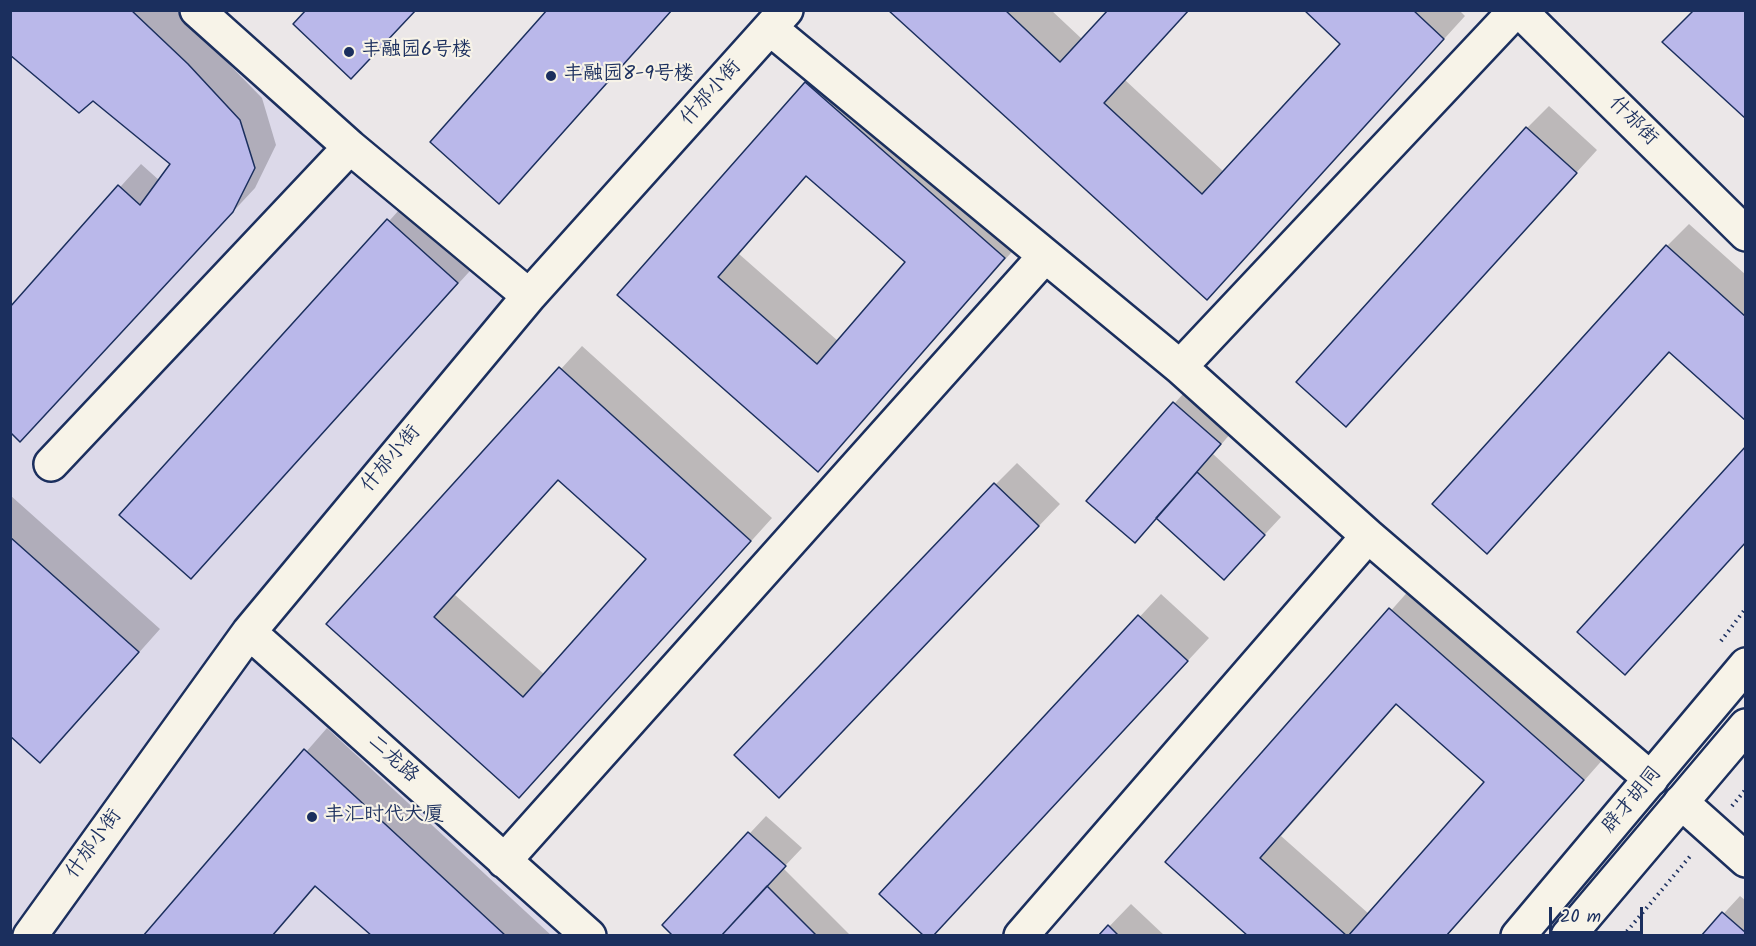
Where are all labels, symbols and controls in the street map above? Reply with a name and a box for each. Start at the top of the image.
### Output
place label: 丰融园6号楼 [361,40,472,64]
marker: 丰融园6号楼 [342,45,356,59]
street label: 什邡小街 [676,56,748,132]
place label: 丰融园8-9号楼 [563,64,694,88]
marker: 丰融园8-9号楼 [544,69,558,83]
street label: 什邡街 [1602,92,1662,152]
street label: 什邡小街 [357,422,427,498]
street label: 二龙路 [362,731,422,789]
street label: 辟才胡同 [1598,763,1668,839]
place label: 丰汇时代大厦 [324,805,444,829]
street label: 什邡小街 [62,806,128,884]
marker: 丰汇时代大厦 [305,810,319,824]
scale bar [1552,895,1646,933]
text: 20 m [1560,903,1601,932]

